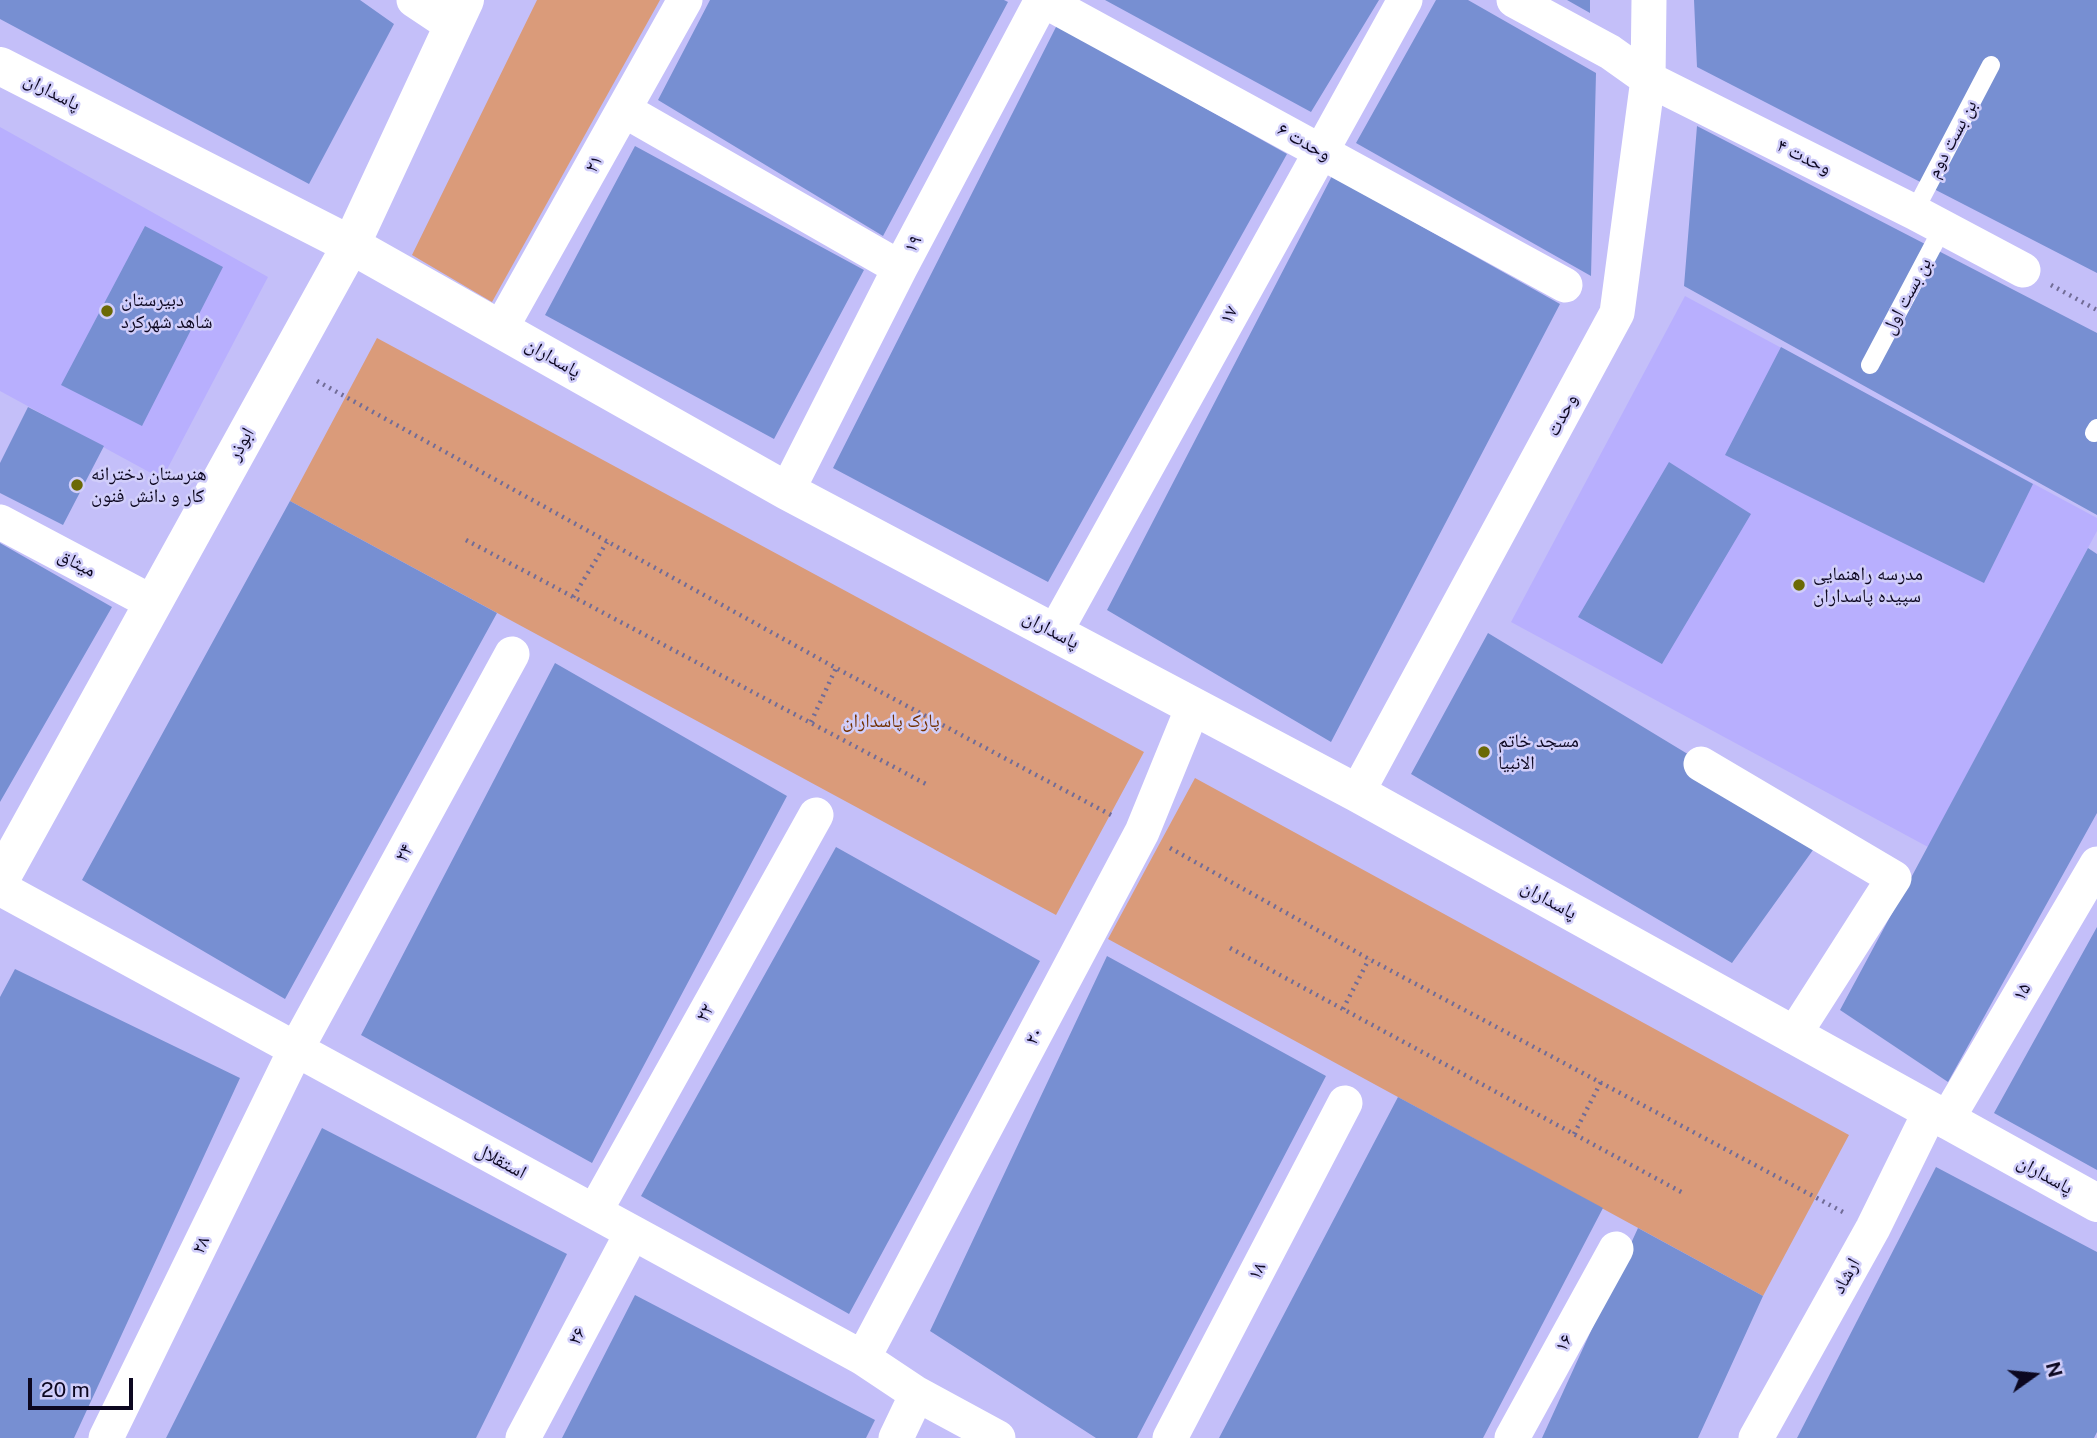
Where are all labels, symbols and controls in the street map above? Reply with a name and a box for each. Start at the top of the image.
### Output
street label: پاسداران [20,68,84,116]
street label: بن بست دوم [1922,96,1982,182]
street label: وحدت ۶ [1273,118,1335,166]
street label: وحدت ۴ [1773,134,1835,180]
street label: ۲۱ [580,151,608,177]
street label: ۱۹ [899,231,927,257]
street label: بن بست اول [1877,254,1937,338]
place label: دبیرستان‌ شاهد شهرکرد [121,289,212,333]
street label: ۱۷ [1215,302,1243,328]
marker: دبیرستان‌ شاهد شهرکرد [99,303,115,319]
street label: پاسداران [521,333,585,383]
street label: وحدت [1541,390,1583,440]
street label: ابوذر [223,424,259,464]
place label: هنرستان دخترانه کار و دانش فنون [91,463,207,507]
marker: هنرستان دخترانه کار و دانش فنون [69,477,85,493]
street label: میثاق [54,544,100,582]
place label: مدرسه راهنمایی سپیده پاسداران [1813,563,1923,607]
marker: مدرسه راهنمایی سپیده پاسداران [1791,577,1807,593]
street label: پاسداران [1019,606,1083,654]
park label: پارک پاسداران [842,710,940,732]
place label: مسجد خاتم الانبیا [1498,730,1579,774]
marker: مسجد خاتم الانبیا [1476,744,1492,760]
street label: ۲۴ [390,840,418,866]
street label: پاسداران [1517,875,1581,925]
street label: ۱۵ [2008,979,2036,1005]
street label: ۲۲ [691,1000,719,1026]
street label: ۲۰ [1020,1023,1048,1049]
street label: استقلال [472,1138,530,1184]
street label: پاسداران [2013,1150,2077,1200]
street label: ۲۸ [187,1232,215,1258]
street label: ارشاد [1827,1254,1865,1298]
street label: ۱۸ [1243,1258,1271,1284]
street label: ۲۶ [563,1323,591,1349]
street label: ۱۶ [1550,1330,1578,1356]
north arrow [1999,1340,2069,1410]
text: N [2042,1360,2067,1380]
scale bar [32,1364,136,1408]
text: 20 m [41,1377,90,1402]

